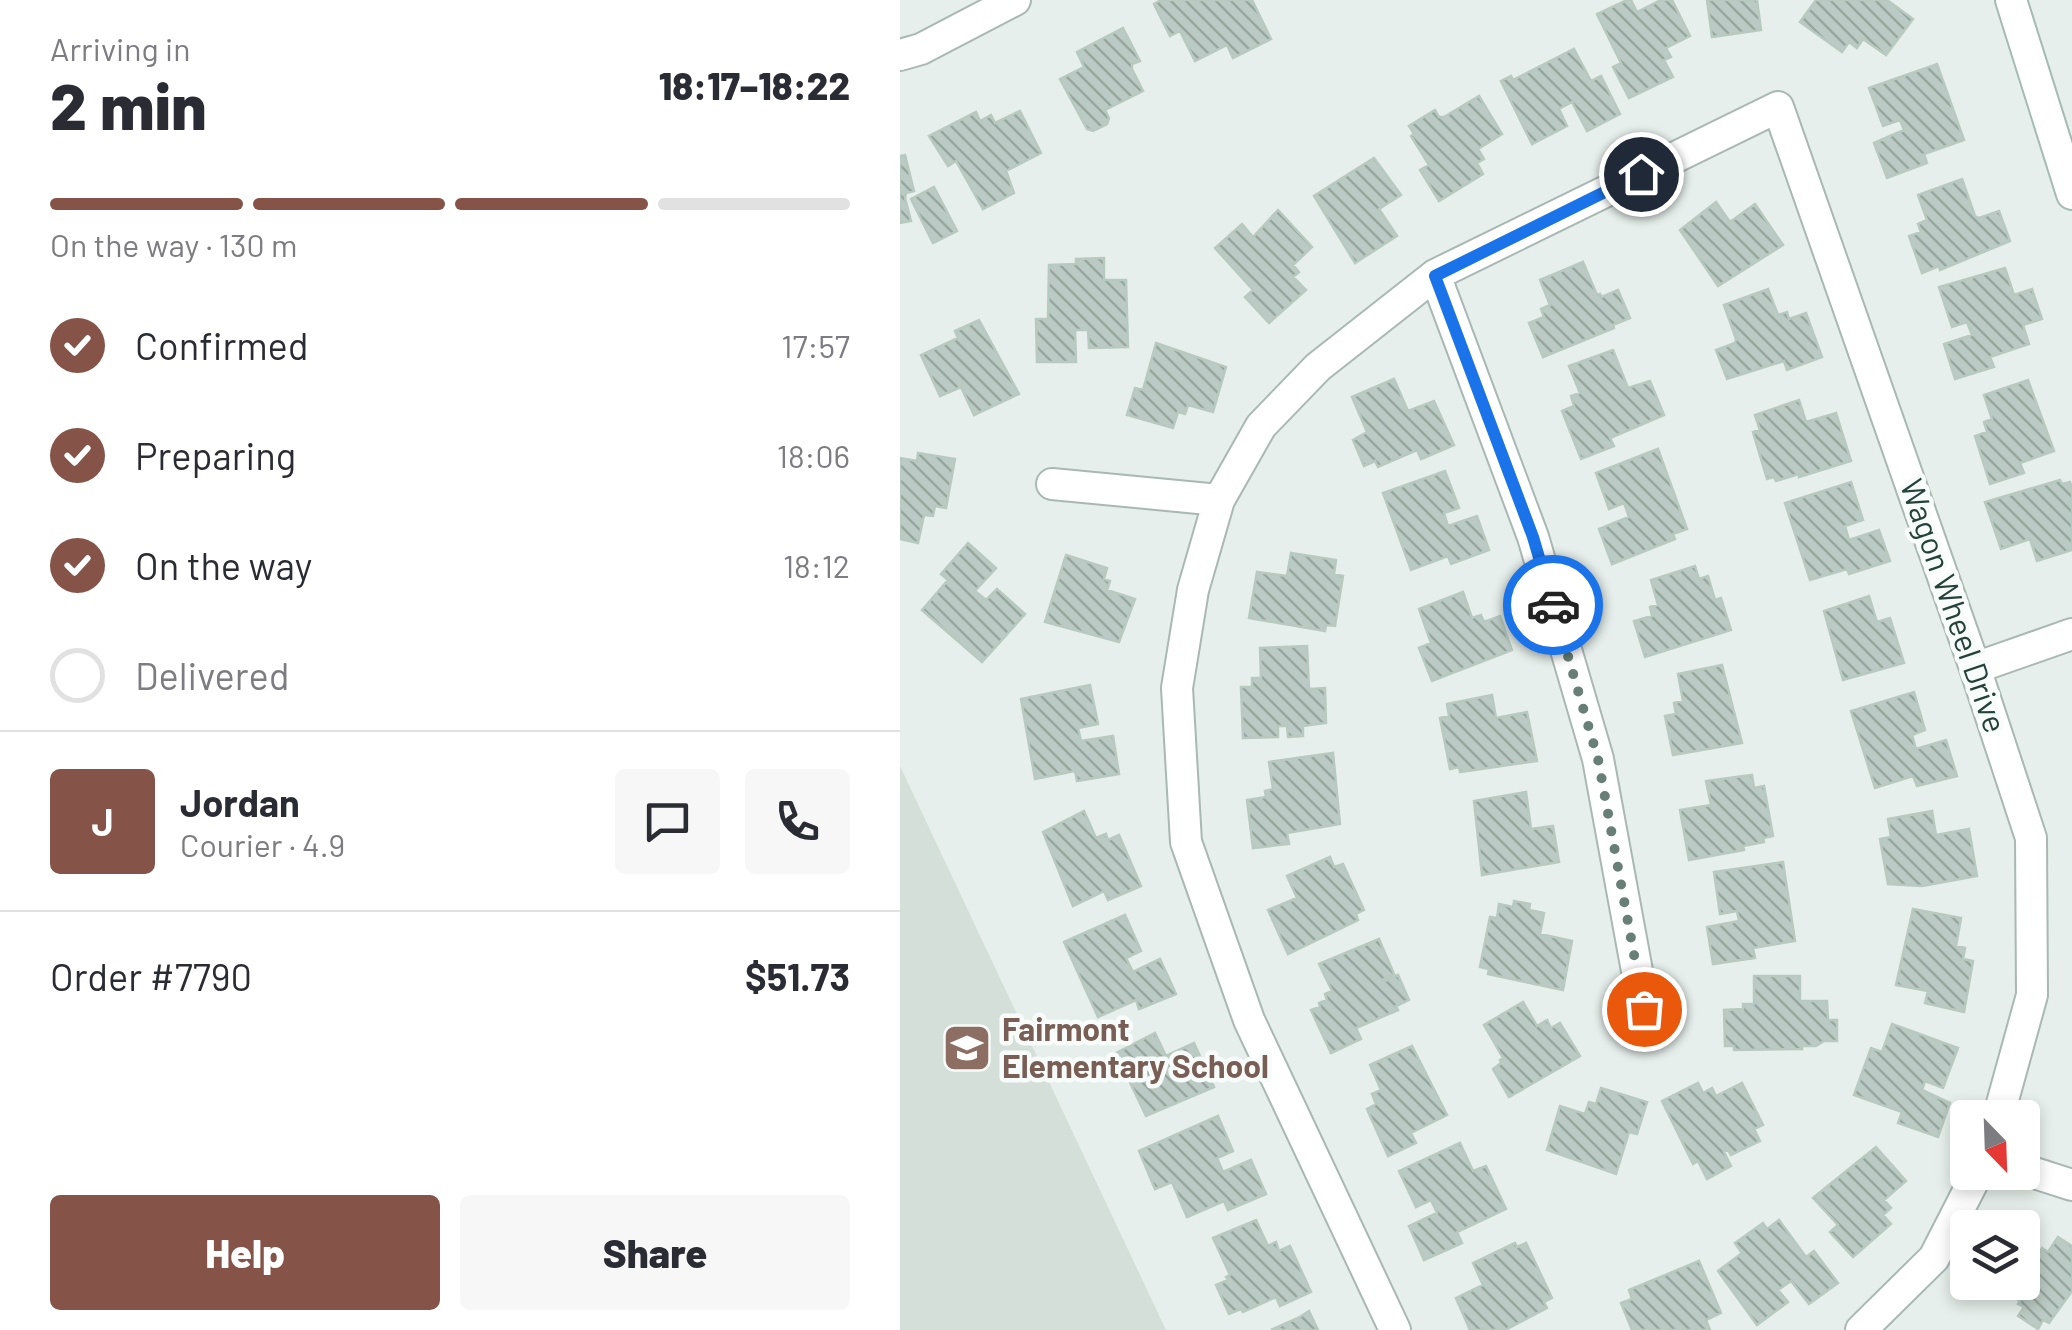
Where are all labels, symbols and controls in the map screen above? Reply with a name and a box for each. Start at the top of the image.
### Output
text: Arriving in [50,29,190,67]
text: 18:17–18:22 [659,62,850,108]
text: 2 min [50,65,207,143]
pin [1599,132,1684,217]
icon: home [1614,147,1669,202]
text: On the way · 130 m [50,225,297,263]
icon: check [50,318,105,373]
text: Confirmed [135,322,308,368]
text: 17:57 [781,326,850,364]
icon: check [50,428,105,483]
text: Preparing [135,432,296,478]
text: 18:06 [777,436,850,474]
street label: Wagon Wheel Drive [1894,474,2016,737]
icon: check [50,538,105,593]
text: On the way [135,542,312,588]
text: 18:12 [783,546,850,584]
courier [1503,555,1603,655]
icon: car [1526,578,1581,633]
text: Delivered [135,652,289,698]
button: chat [615,769,720,874]
button: phone [745,769,850,874]
text: Jordan [180,779,300,825]
text: J [91,798,114,844]
text: Courier · 4.9 [180,825,345,863]
text: Order #7790 [50,953,252,999]
text: $51.73 [745,953,850,999]
pin [1602,967,1687,1052]
icon: bag [1617,982,1672,1037]
place label: Fairmont Elementary School [1002,1009,1269,1084]
school or university icon: Fairmont Elementary School [941,1022,993,1074]
north arrow [1950,1100,2040,1190]
map controls [1950,1100,2040,1300]
button: Help [50,1195,440,1310]
button: Share [460,1195,850,1310]
button: layers [1950,1210,2040,1300]

